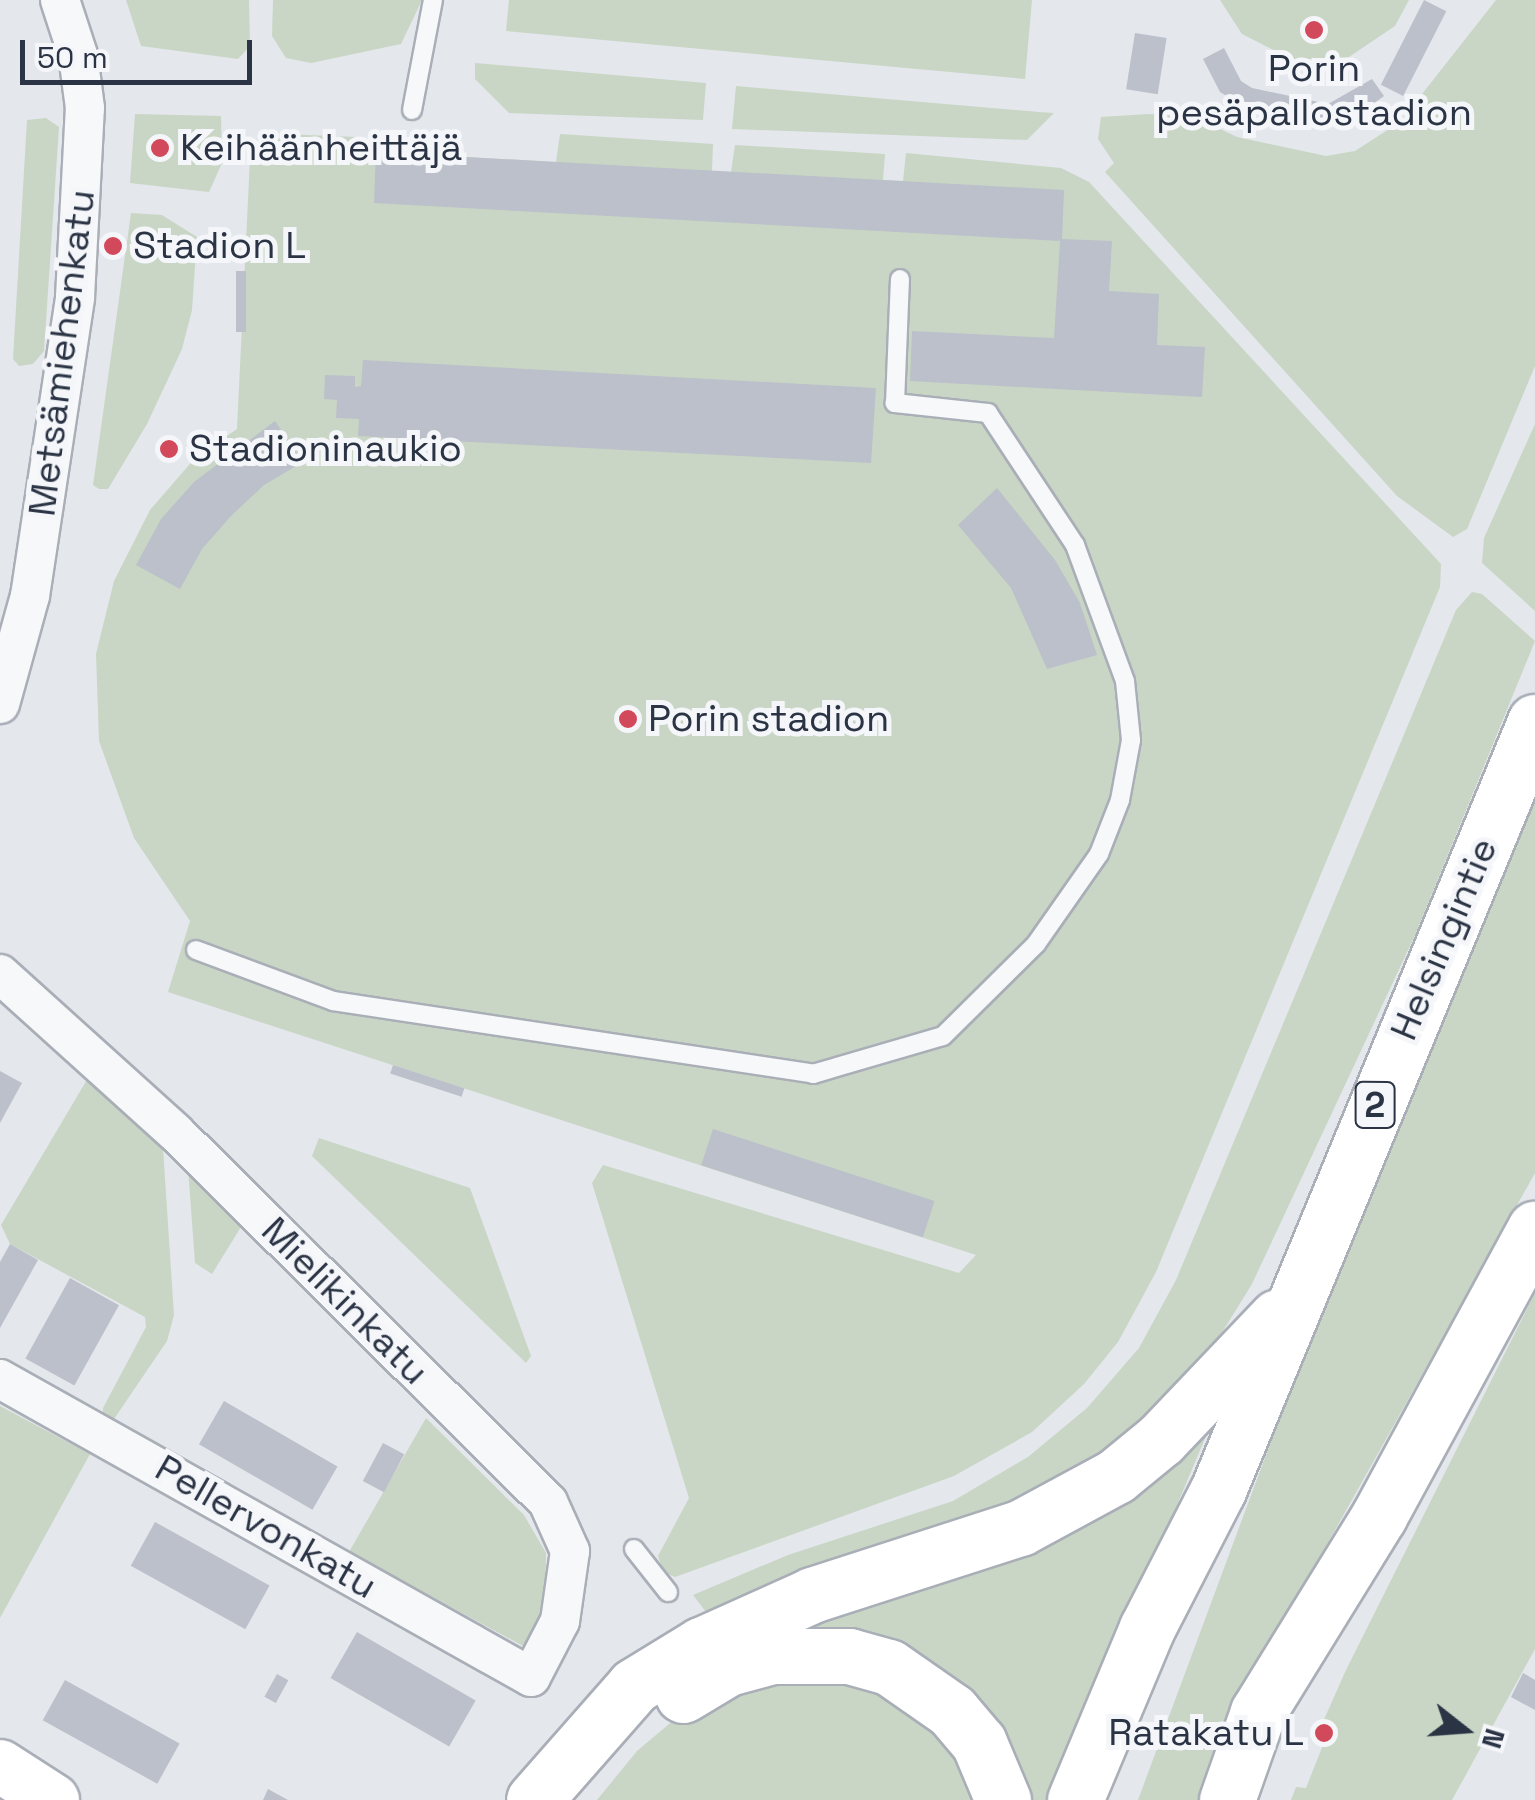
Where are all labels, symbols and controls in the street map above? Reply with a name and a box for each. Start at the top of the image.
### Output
marker: Porin pesäpallostadion [1303,19,1325,41]
scale bar [25,20,258,82]
text: 50 m [37,38,108,77]
place label: Porin pesäpallostadion [1156,46,1472,136]
place label: Keihäänheittäjä [180,125,462,171]
marker: Keihäänheittäjä [149,137,171,159]
street label: Metsämiehenkatu [19,187,105,519]
place label: Stadion L [133,223,306,269]
marker: Stadion L [102,235,124,257]
place label: Stadioninaukio [189,426,462,472]
marker: Stadioninaukio [158,438,180,460]
place label: Porin stadion [648,696,889,742]
marker: Porin stadion [617,708,639,730]
street label: Helsingintie [1381,831,1507,1047]
road number: 2 [1352,1075,1398,1135]
street label: Mielikinkatu [252,1208,438,1394]
street label: Pellervonkatu [147,1445,385,1609]
north arrow [1415,1680,1515,1780]
place label: Ratakatu L [1108,1710,1304,1756]
marker: Ratakatu L [1313,1722,1335,1744]
text: N [1474,1725,1514,1753]

